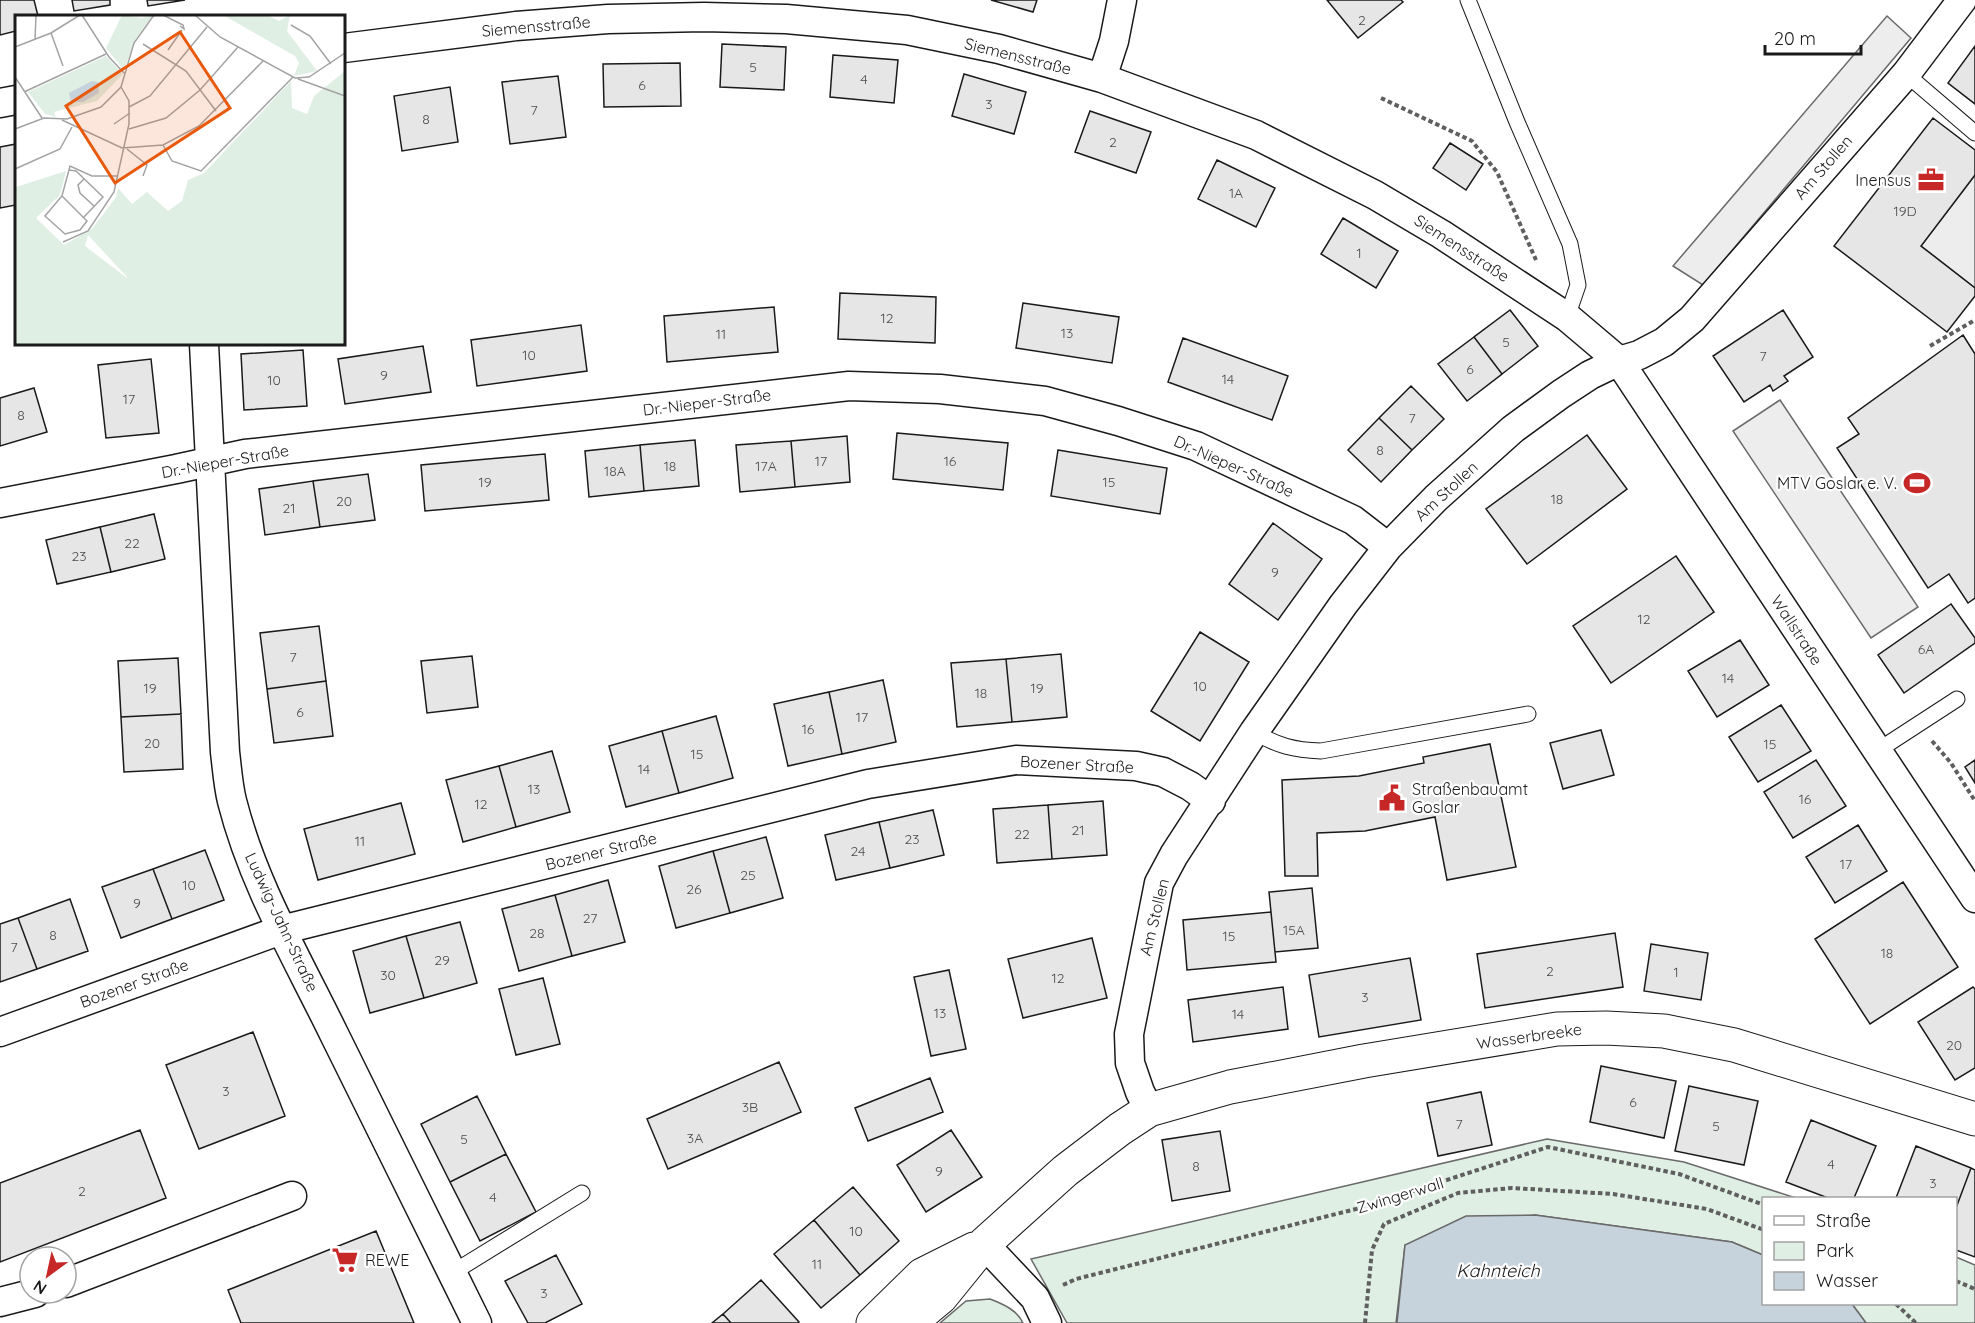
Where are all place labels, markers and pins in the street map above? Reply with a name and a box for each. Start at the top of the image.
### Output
office icon: Inensus [1916,165,1946,195]
place label: Inensus [1855,170,1911,190]
sports icon: MTV Goslar e. V. [1902,468,1932,498]
place label: MTV Goslar e. V. [1777,473,1897,493]
place label: Straßenbauamt Goslar [1412,779,1528,817]
public building icon: Straßenbauamt Goslar [1377,783,1407,813]
supermarket icon: REWE [330,1245,360,1275]
place label: REWE [365,1250,409,1270]

